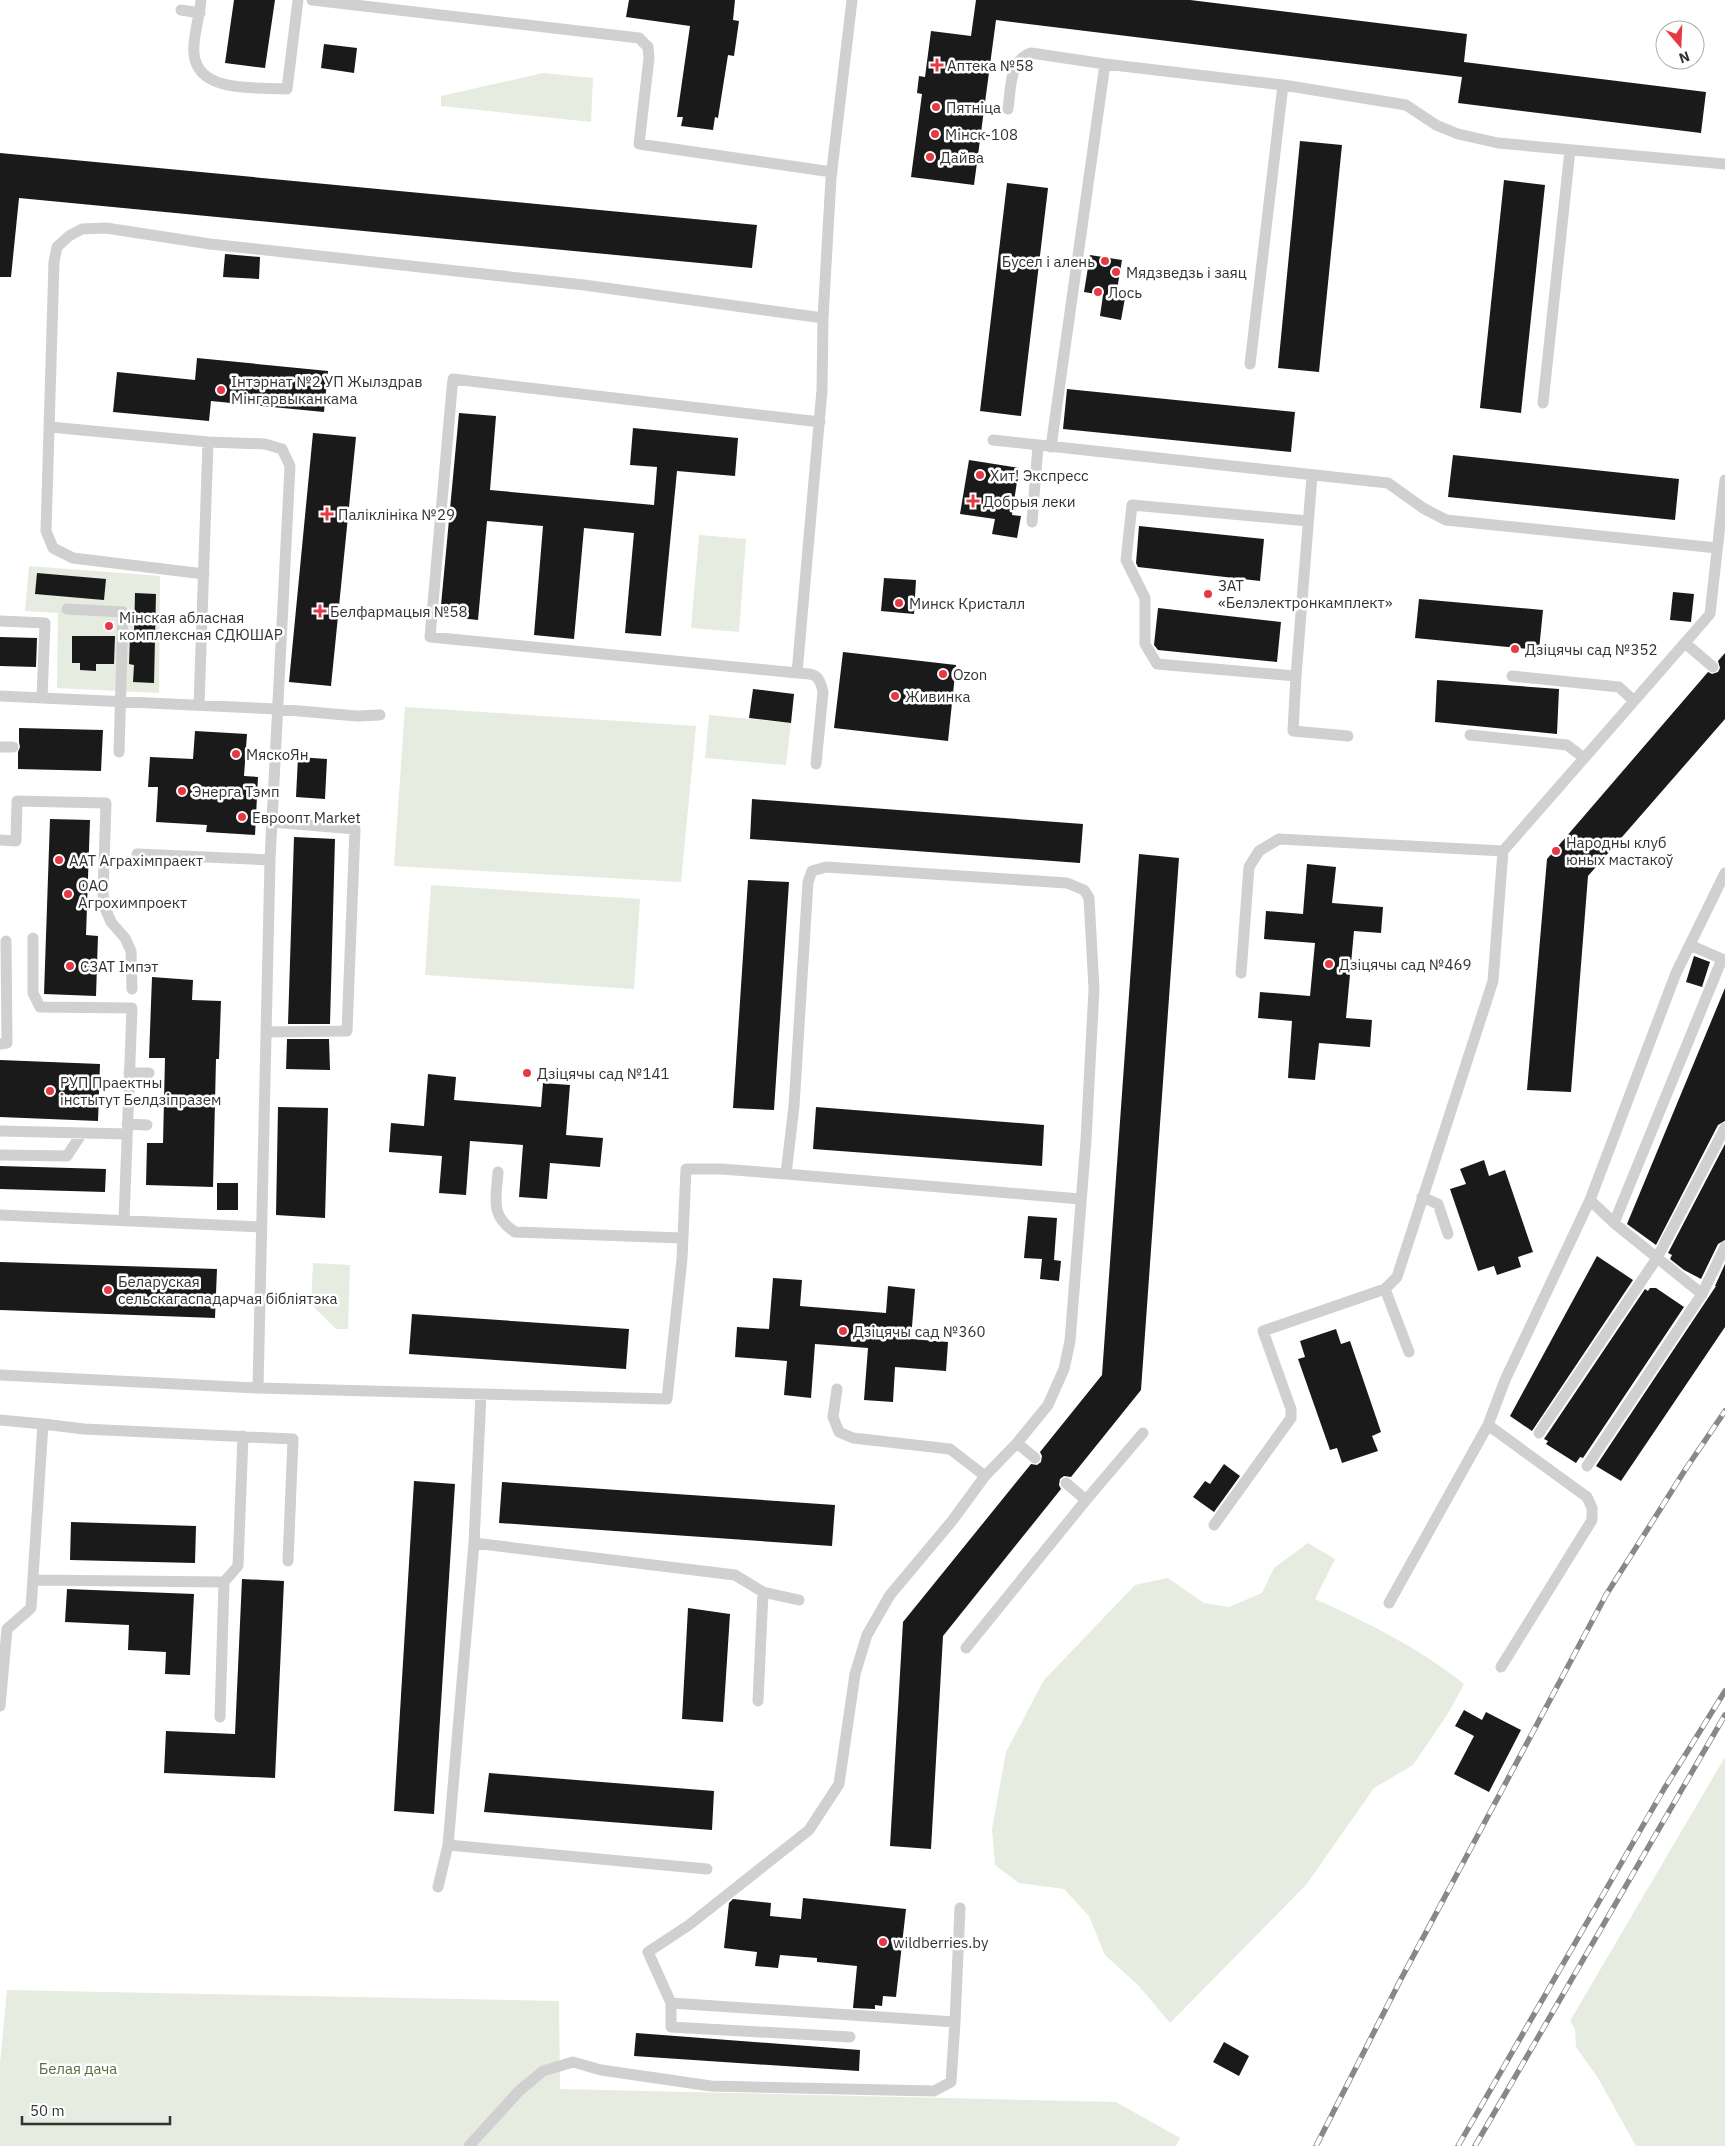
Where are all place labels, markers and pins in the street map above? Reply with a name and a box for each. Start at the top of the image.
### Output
place label: Аптека №58 [947,56,1033,75]
marker: Аптека №58 [931,59,943,71]
place label: Пятніца [946,98,1001,117]
marker: Пятніца [930,101,942,113]
place label: Мінск-108 [945,125,1018,144]
marker: Мінск-108 [929,128,941,140]
place label: Дайва [940,148,984,167]
marker: Дайва [924,151,936,163]
place label: Бусел і алень [1002,252,1095,271]
marker: Бусел і алень [1099,255,1111,267]
place label: Мядзведзь і заяц [1126,263,1247,282]
marker: Мядзведзь і заяц [1110,266,1122,278]
place label: Лось [1108,283,1142,302]
marker: Лось [1092,286,1104,298]
place label: Інтэрнат №2 УП Жылздрав Мінгарвыканкама [231,372,423,408]
marker: Інтэрнат №2 УП Жылздрав Мінгарвыканкама [215,384,227,396]
place label: Хит! Экспресс [990,466,1089,485]
marker: Хит! Экспресс [974,469,986,481]
place label: Добрыя леки [983,492,1076,511]
marker: Добрыя леки [967,495,979,507]
place label: Паліклініка №29 [338,505,455,524]
marker: Паліклініка №29 [320,507,334,521]
place label: ЗАТ «Белэлектронкамплект» [1218,576,1393,612]
marker: ЗАТ «Белэлектронкамплект» [1202,588,1214,600]
place label: Минск Кристалл [909,594,1025,613]
marker: Минск Кристалл [893,597,905,609]
place label: Белфармацыя №58 [330,602,468,621]
marker: Белфармацыя №58 [314,605,326,617]
place label: Мінская абласная комплексная СДЮШАР [119,608,283,644]
marker: Мінская абласная комплексная СДЮШАР [103,620,115,632]
place label: Дзіцячы сад №352 [1525,640,1657,659]
marker: Дзіцячы сад №352 [1509,643,1521,655]
place label: Ozon [953,665,987,684]
marker: Ozon [937,668,949,680]
place label: Живинка [905,687,970,706]
marker: Живинка [889,690,901,702]
place label: МяскоЯн [246,745,309,764]
marker: МяскоЯн [230,748,242,760]
place label: Энерга Тэмп [192,782,279,801]
marker: Энерга Тэмп [176,785,188,797]
place label: Евроопт Market [252,808,361,827]
marker: Евроопт Market [236,811,248,823]
place label: Народны клуб юных мастакоў [1566,833,1674,869]
marker: Народны клуб юных мастакоў [1550,845,1562,857]
place label: ААТ Аграхімпраект [69,851,203,870]
marker: ААТ Аграхімпраект [53,854,65,866]
place label: ОАО Агрохимпроект [78,876,187,912]
marker: ОАО Агрохимпроект [62,888,74,900]
place label: Дзіцячы сад №469 [1339,955,1471,974]
place label: СЗАТ Імпэт [80,957,158,976]
marker: Дзіцячы сад №469 [1323,958,1335,970]
marker: СЗАТ Імпэт [64,960,76,972]
place label: Дзіцячы сад №141 [537,1064,669,1083]
marker: Дзіцячы сад №141 [521,1067,533,1079]
place label: РУП Праектны інстытут Белдзіпразем [60,1073,222,1109]
marker: РУП Праектны інстытут Белдзіпразем [44,1085,56,1097]
place label: Беларуская сельскагаспадарчая бібліятэка [118,1272,337,1308]
marker: Беларуская сельскагаспадарчая бібліятэка [102,1284,114,1296]
place label: Дзіцячы сад №360 [853,1322,985,1341]
marker: Дзіцячы сад №360 [837,1325,849,1337]
place label: wildberries.by [893,1933,989,1952]
marker: wildberries.by [877,1936,889,1948]

